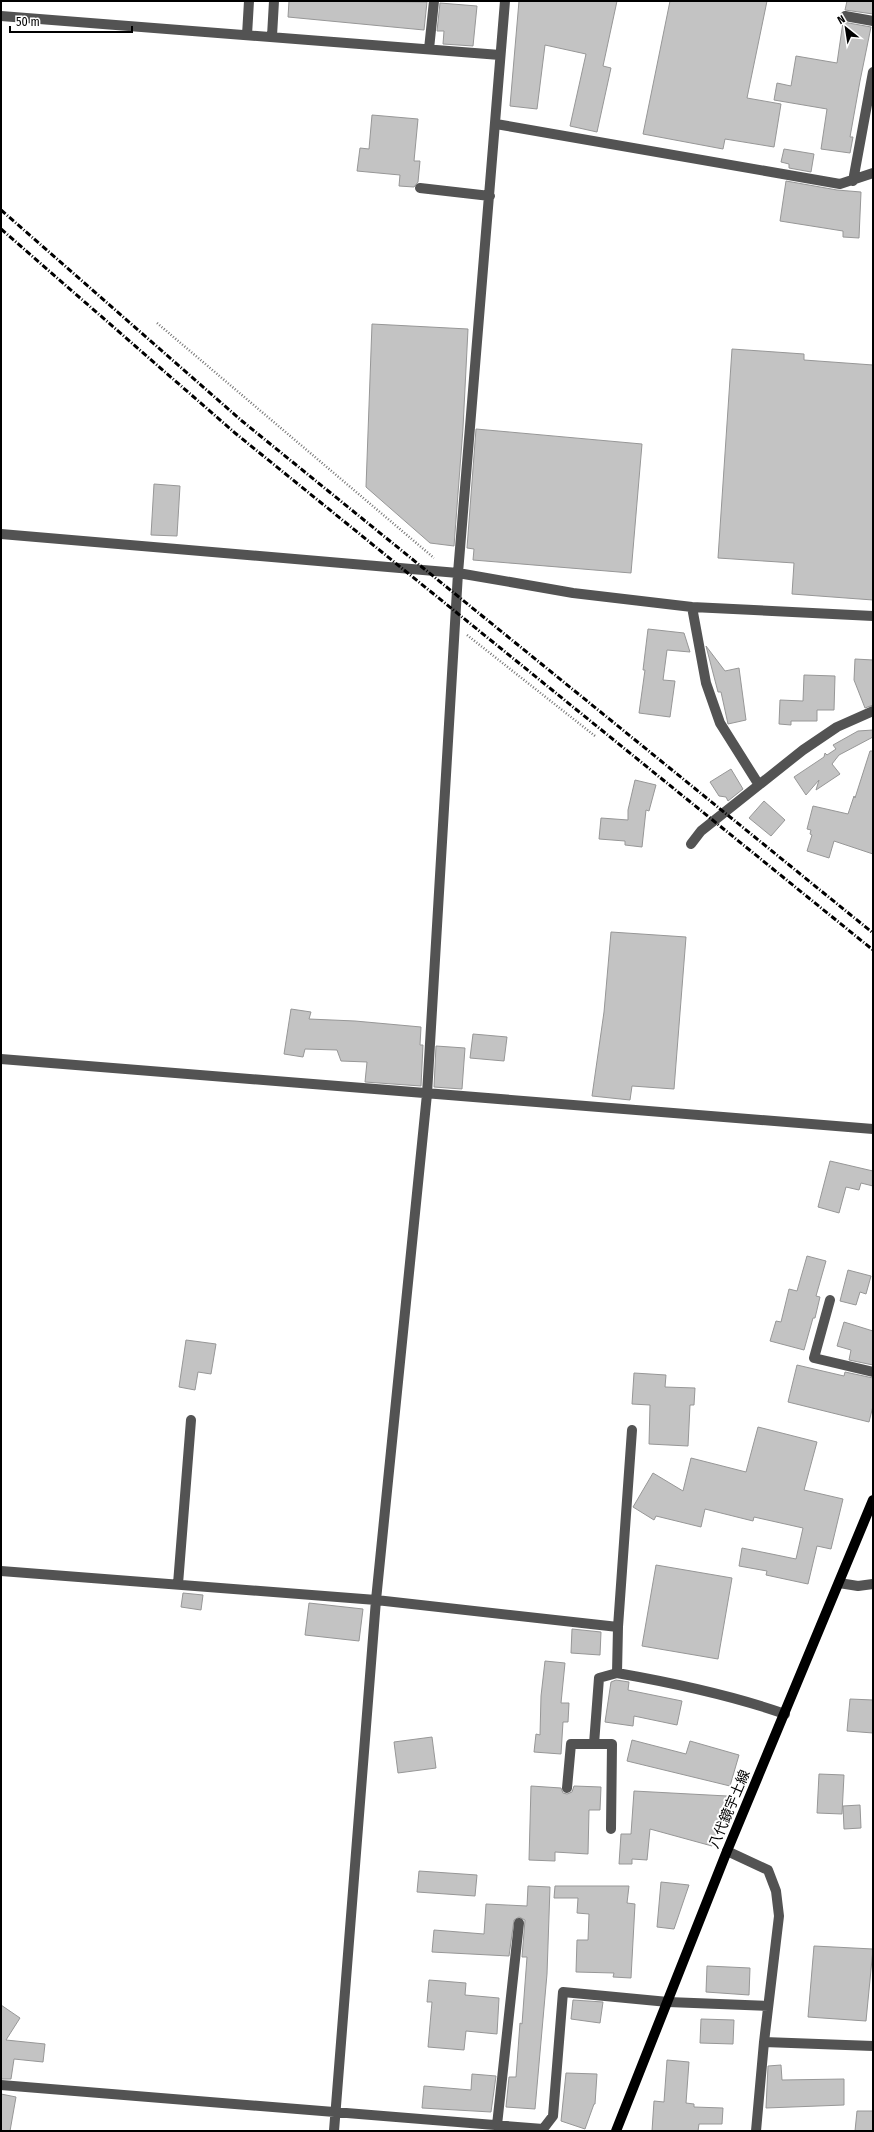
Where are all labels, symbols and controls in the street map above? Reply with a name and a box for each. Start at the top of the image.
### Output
scale bar [10,8,132,34]
north arrow [826,8,866,48]
text: N [835,12,847,27]
text: 50 m [16,15,40,29]
street label: 八代鏡宇土線 [705,1767,754,1851]

